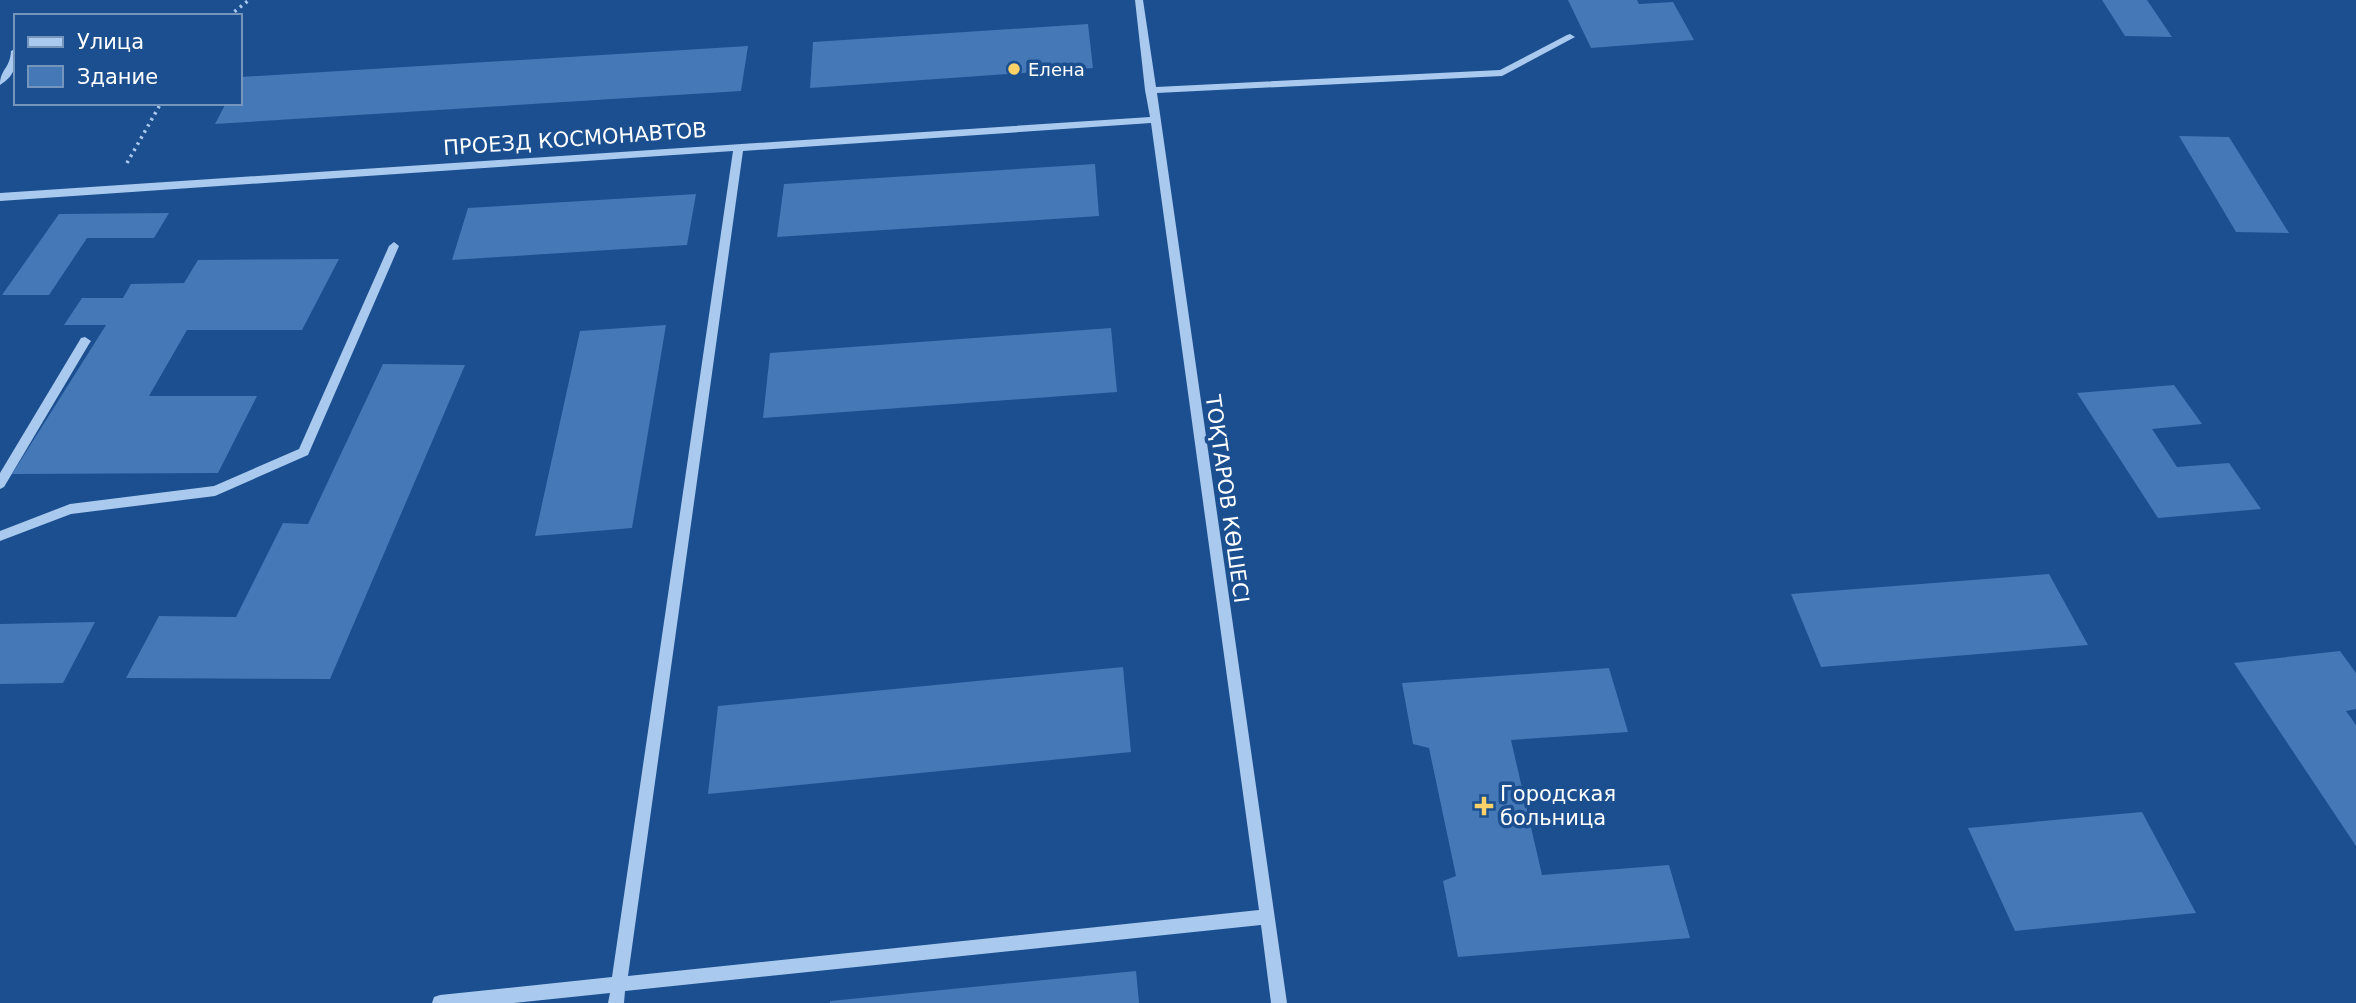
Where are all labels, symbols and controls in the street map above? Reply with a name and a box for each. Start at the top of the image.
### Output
legend [14,14,242,105]
text: Улица [77,30,144,54]
place label: Елена [1028,59,1085,80]
marker: Елена [1006,61,1022,77]
text: Здание [77,65,158,89]
street label: ПРОЕЗД КОСМОНАВТОВ [443,118,707,160]
street label: ТОҚТАРОВ КӨШЕСІ [1200,392,1253,605]
place label: Городская больница [1500,782,1616,830]
marker: Городская больница [1474,796,1494,816]

